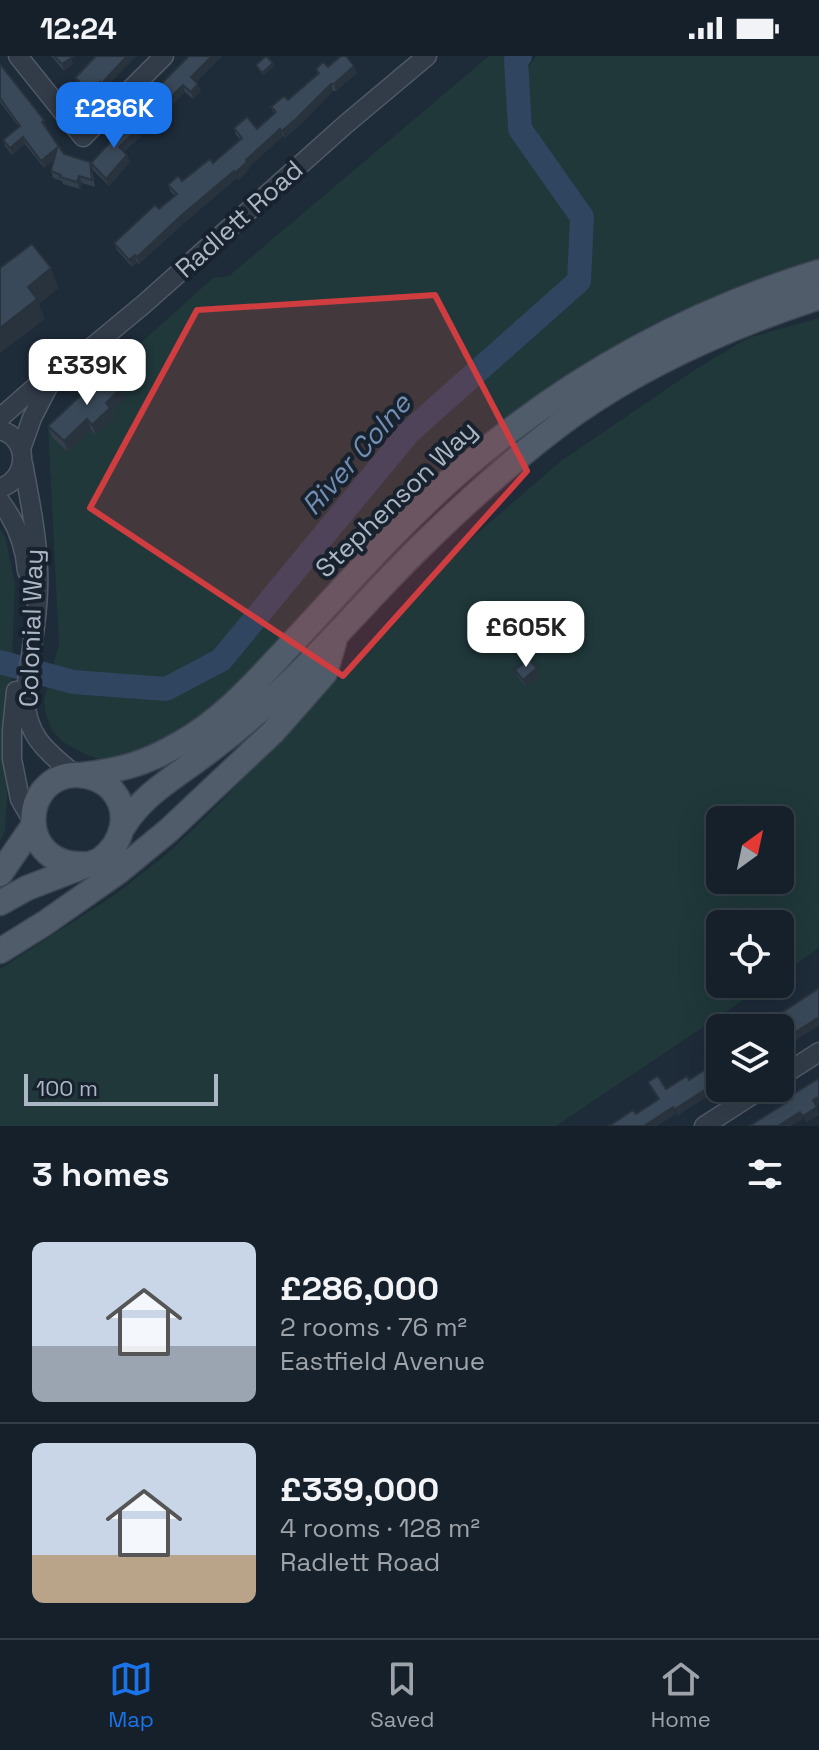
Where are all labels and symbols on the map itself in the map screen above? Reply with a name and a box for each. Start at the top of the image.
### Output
pin: £286K [58,82,170,150]
street label: Radlett Road [168,153,310,285]
pin: £339K [31,339,143,407]
water label: River Colne [293,385,419,522]
street label: Stephenson Way [308,413,484,585]
street label: Colonial Way [11,548,51,708]
pin: £605K [470,601,582,669]
north arrow [706,806,794,894]
scale bar [24,1070,218,1106]

